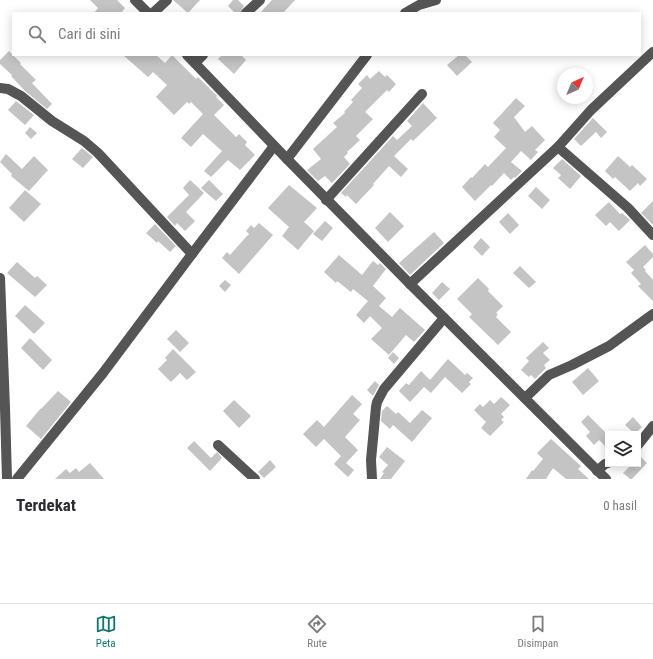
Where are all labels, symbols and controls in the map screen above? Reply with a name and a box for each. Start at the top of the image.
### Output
search box [12,12,641,56]
icon: search [26,23,48,45]
text: Cari di sini [58,25,120,43]
north arrow [557,68,593,104]
map controls [605,431,641,467]
button: layers [605,431,641,467]
text: Terdekat [16,495,76,515]
text: 0 hasil [603,498,637,513]
tab: Peta [95,613,117,650]
tab: Rute [306,613,328,650]
tab: Disimpan [518,613,558,650]

